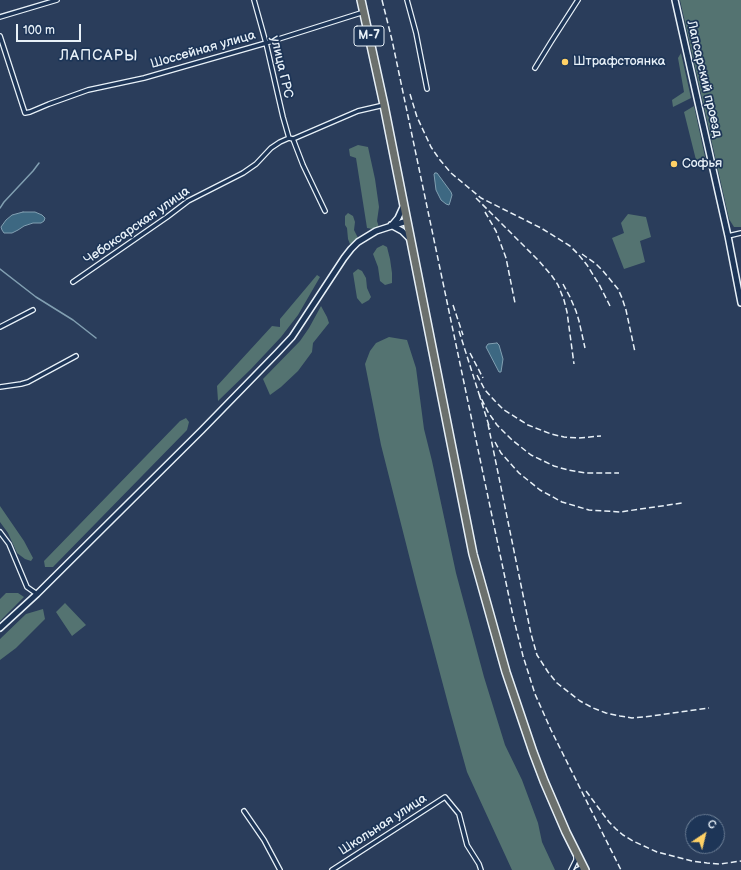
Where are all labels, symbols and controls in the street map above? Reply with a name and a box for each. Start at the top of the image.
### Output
scale bar [18,16,83,42]
street label: Лапсарский проезд [683,19,725,139]
text: 100 m [23,23,55,38]
road number: М-7 [354,26,384,46]
street label: Шоссейная улица [149,28,257,72]
street label: улица ГРС [266,34,296,100]
district label: ЛАПСАРЫ [59,47,139,65]
place label: Штрафстоянка [573,54,665,70]
marker: Штрафстоянка [560,57,570,67]
place label: Софья [682,156,722,172]
marker: Софья [669,159,679,169]
street label: Чебоксарская улица [81,184,193,268]
street label: Школьная улица [336,791,430,859]
north arrow [685,814,725,854]
text: С [705,817,718,832]

